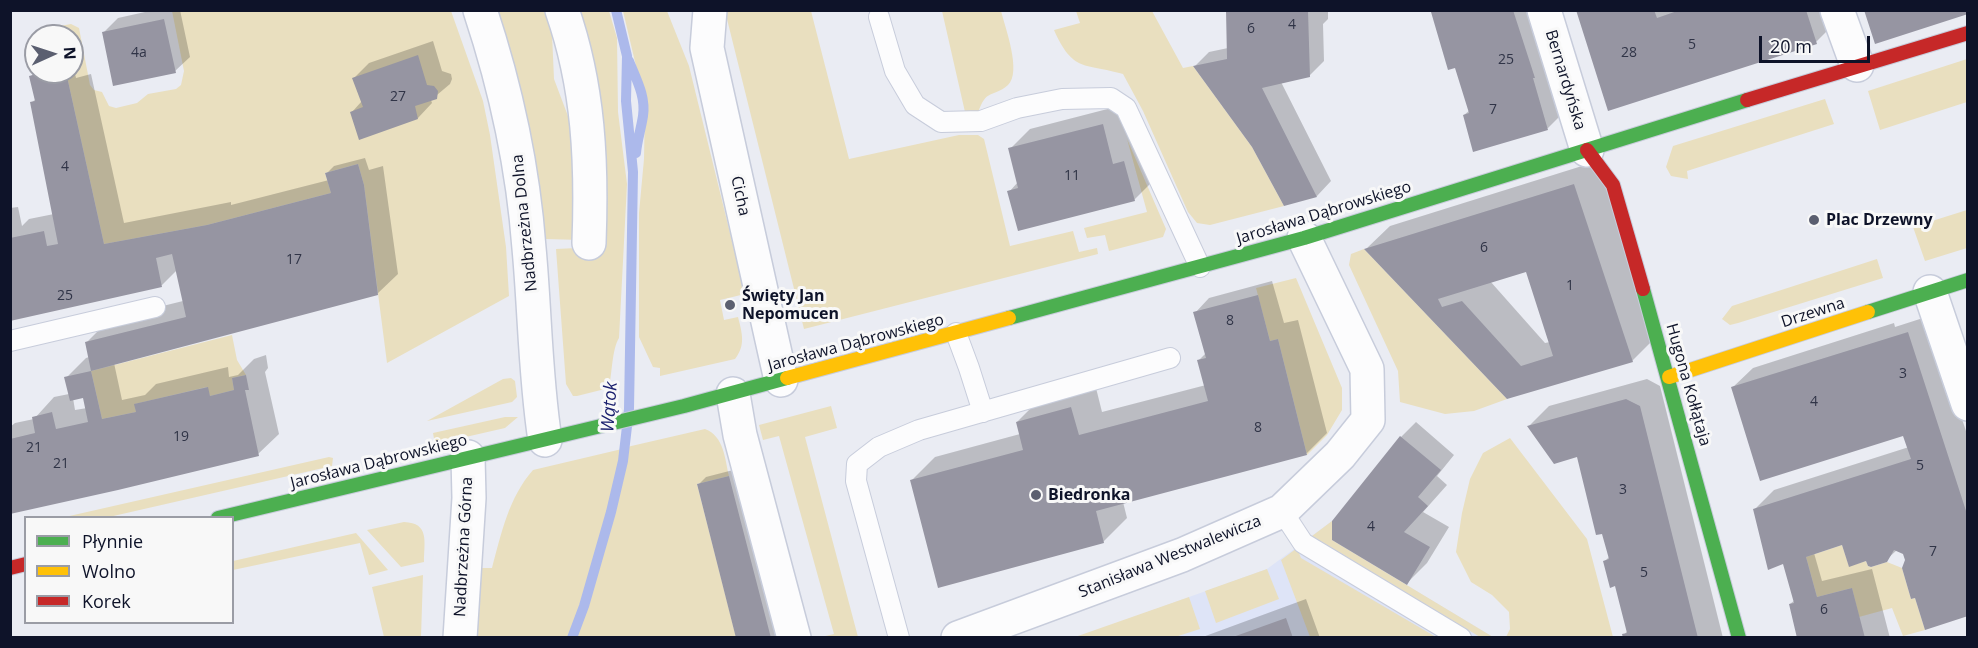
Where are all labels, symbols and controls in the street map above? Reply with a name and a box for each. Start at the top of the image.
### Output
house number: 4 [1288,17,1296,33]
house number: 6 [1247,21,1255,37]
north arrow [24,24,84,84]
scale bar [1762,24,1873,62]
street label: Bernardyńska [1541,28,1589,132]
text: 20 m [1770,34,1812,58]
house number: 5 [1688,37,1696,53]
house number: 4a [131,45,147,61]
house number: 28 [1621,45,1637,61]
text: N [59,46,81,60]
house number: 25 [1498,52,1514,68]
house number: 27 [390,89,406,105]
house number: 7 [1489,102,1497,118]
street label: Nadbrzeżna Dolna [508,153,542,293]
house number: 4 [61,159,69,175]
house number: 11 [1064,168,1080,184]
street label: Cicha [726,174,754,218]
street label: Jarosława Dąbrowskiego [1234,177,1414,249]
place label: Plac Drzewny [1826,210,1933,230]
marker: Plac Drzewny [1807,213,1821,227]
house number: 6 [1480,240,1488,256]
house number: 17 [286,252,302,268]
house number: 1 [1566,278,1574,294]
place label: Święty Jan Nepomucen [742,286,839,324]
house number: 25 [57,288,73,304]
street label: Drzewna [1779,294,1847,332]
marker: Święty Jan Nepomucen [723,298,737,312]
street label: Jarosława Dąbrowskiego [766,310,946,376]
house number: 8 [1226,313,1234,329]
street label: Hugona Kołłątaja [1661,321,1715,449]
house number: 3 [1899,366,1907,382]
water label: Wątok [597,381,623,433]
house number: 4 [1810,394,1818,410]
house number: 8 [1254,420,1262,436]
house number: 19 [173,429,189,445]
street label: Jarosława Dąbrowskiego [289,431,469,493]
house number: 21 [26,440,42,456]
house number: 21 [53,456,69,472]
house number: 5 [1916,458,1924,474]
street label: Nadbrzeżna Górna [451,476,477,618]
house number: 3 [1619,482,1627,498]
place label: Biedronka [1048,485,1130,505]
marker: Biedronka [1029,488,1043,502]
street label: Stanisława Westwalewicza [1076,512,1264,602]
legend [24,516,234,624]
house number: 4 [1367,519,1375,535]
text: Płynnie [82,529,143,553]
house number: 7 [1929,544,1937,560]
text: Wolno [82,559,136,583]
house number: 5 [1640,565,1648,581]
text: Korek [82,589,131,613]
house number: 6 [1820,602,1828,618]

